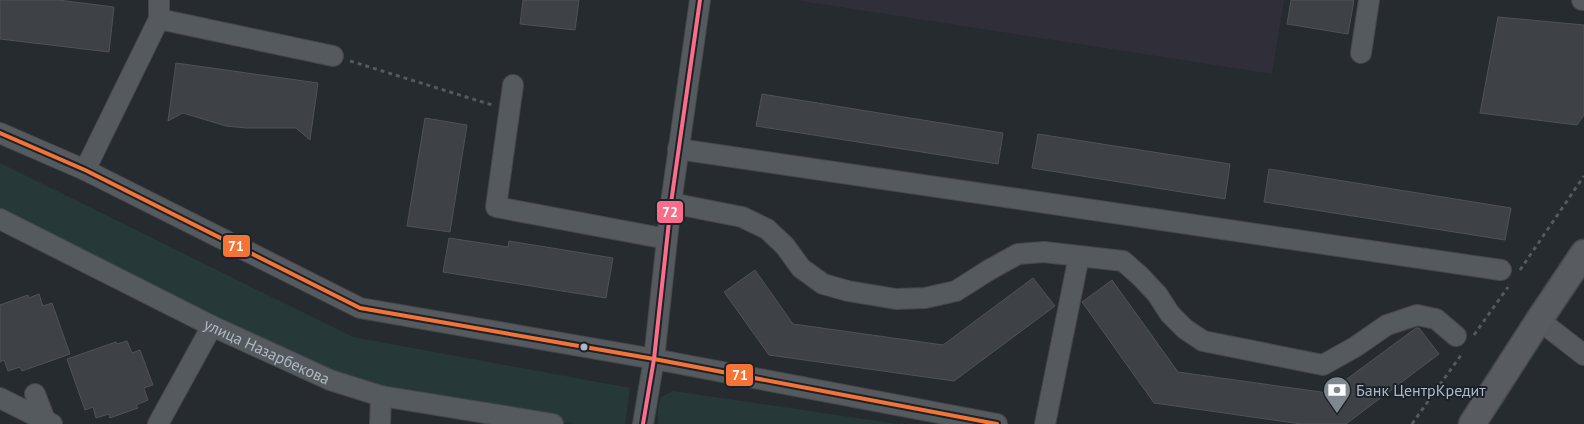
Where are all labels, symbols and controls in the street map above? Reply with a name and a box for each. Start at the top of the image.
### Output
line badge: 72 [656,200,684,224]
text: 72 [662,203,678,221]
line badge: 71 [222,234,251,258]
text: 71 [228,237,244,255]
street label: улица Назарбекова [201,314,333,389]
unlabelled marker [579,342,589,352]
line badge: 71 [725,363,754,387]
text: 71 [732,366,748,384]
bank icon: Банк ЦентрКредит [1322,375,1352,414]
place label: Банк ЦентрКредит [1356,380,1486,400]

